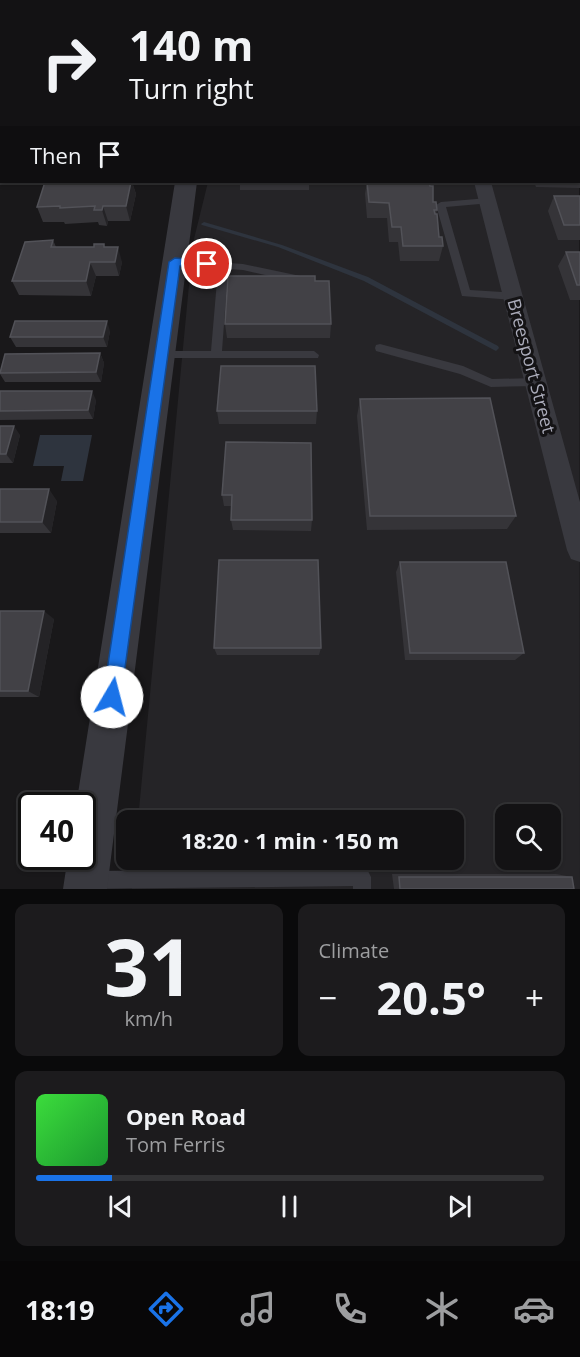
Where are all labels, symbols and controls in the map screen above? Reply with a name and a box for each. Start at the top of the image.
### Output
text: 140 m [129,16,253,73]
icon: right [30,24,108,102]
text: Turn right [129,70,254,107]
icon: arrive [93,138,126,171]
text: Then [30,140,81,170]
pin [181,238,232,289]
icon: arrive [190,247,223,280]
street label: Breesport Street [502,296,561,436]
position arrow [80,665,144,729]
speed limit sign: 40 [18,792,96,870]
map controls [495,804,561,870]
button: search [495,804,561,870]
text: 18:20 · 1 min · 150 m [181,825,399,855]
text: 31 [104,913,193,1019]
text: Climate [319,937,389,964]
text: 20.5° [377,967,486,1028]
text: − [319,975,337,1020]
text: + [525,975,544,1020]
text: km/h [124,1005,173,1032]
text: Open Road [126,1101,246,1131]
text: Tom Ferris [126,1131,225,1158]
icon: previous [104,1190,137,1223]
icon: pause [273,1190,306,1223]
icon: next [443,1190,476,1223]
icon: directions [145,1288,187,1330]
icon: music [237,1288,279,1330]
icon: phone [329,1288,371,1330]
icon: climate [421,1288,463,1330]
icon: car [513,1288,555,1330]
text: 18:19 [25,1291,94,1328]

